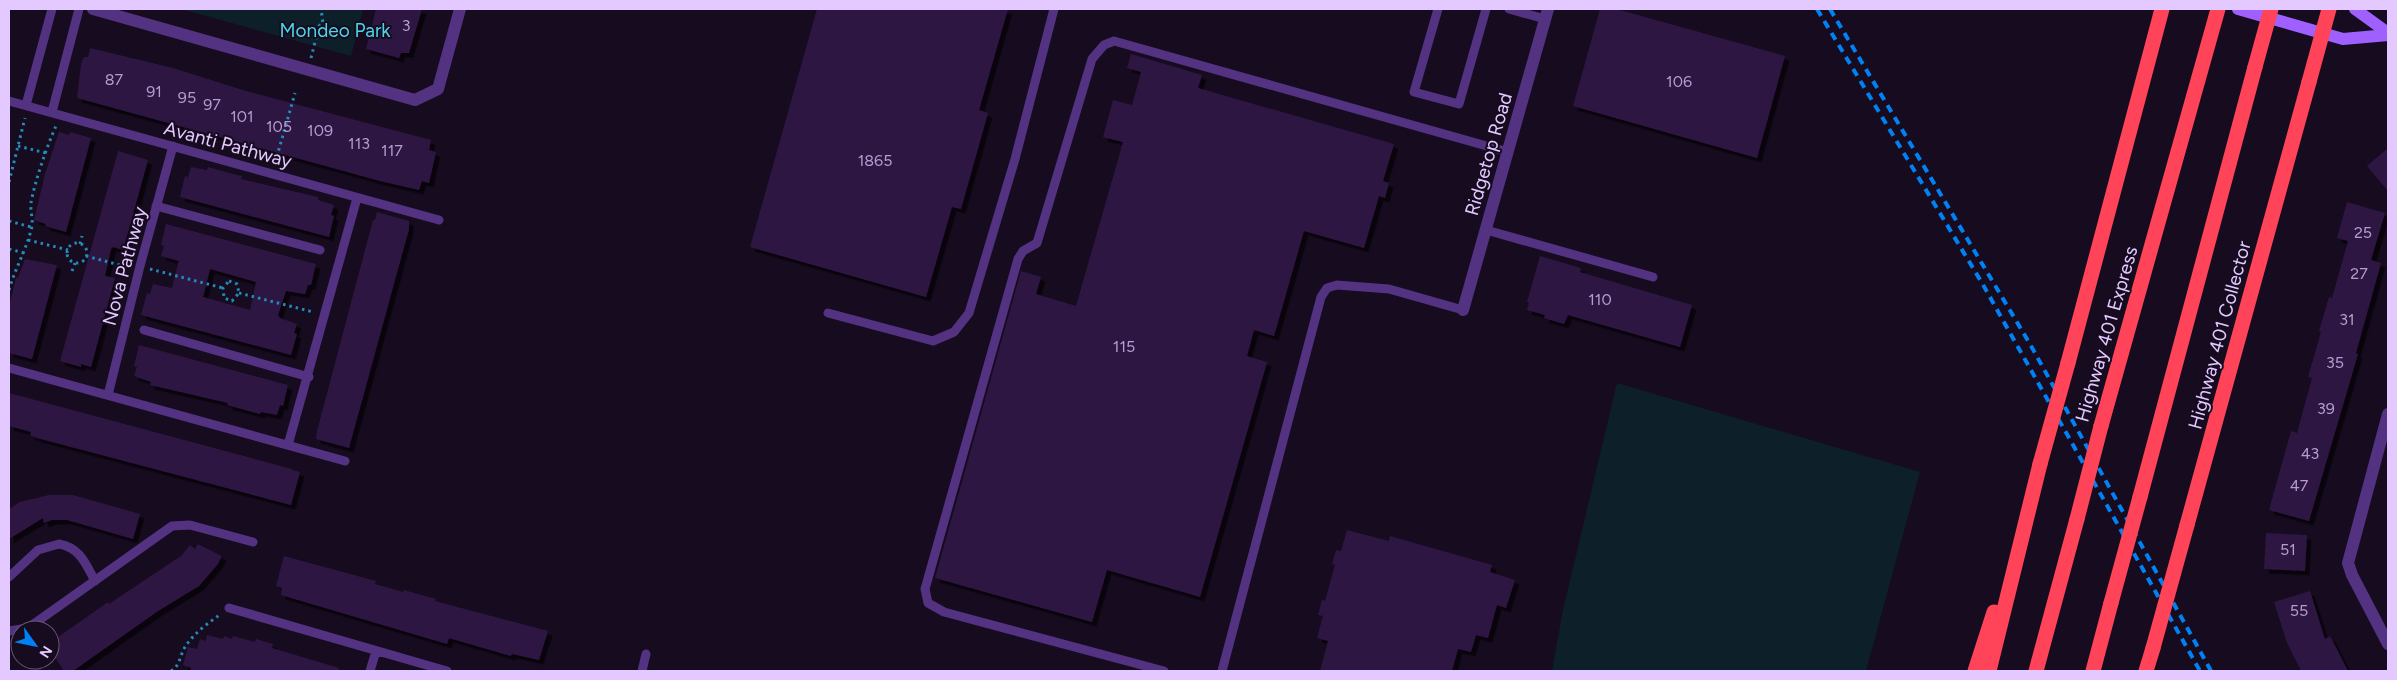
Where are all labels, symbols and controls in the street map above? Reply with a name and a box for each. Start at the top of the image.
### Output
house number: 3 [402,16,410,35]
park label: Mondeo Park [279,19,391,42]
house number: 87 [105,70,124,89]
house number: 106 [1666,72,1692,91]
house number: 91 [146,82,162,101]
house number: 95 [178,88,196,107]
street label: Ridgetop Road [1460,90,1517,218]
house number: 97 [203,95,221,114]
house number: 101 [230,107,254,126]
street label: Avanti Pathway [162,116,294,173]
house number: 105 [266,117,292,136]
house number: 109 [307,121,333,140]
house number: 113 [348,134,370,153]
house number: 117 [381,141,403,160]
house number: 1865 [858,151,892,170]
street label: Nova Pathway [98,204,151,328]
house number: 25 [2354,223,2372,242]
street label: Highway 401 Collector [2183,238,2256,432]
street label: Highway 401 Express [2070,243,2143,425]
house number: 27 [2350,264,2368,283]
house number: 110 [1588,290,1612,309]
house number: 31 [2339,310,2355,329]
house number: 115 [1113,337,1135,356]
house number: 35 [2326,353,2344,372]
house number: 39 [2317,399,2335,418]
house number: 43 [2301,444,2319,463]
house number: 47 [2290,476,2309,495]
house number: 51 [2280,540,2296,559]
house number: 55 [2290,601,2308,620]
north arrow [10,620,60,670]
text: N [35,643,56,661]

